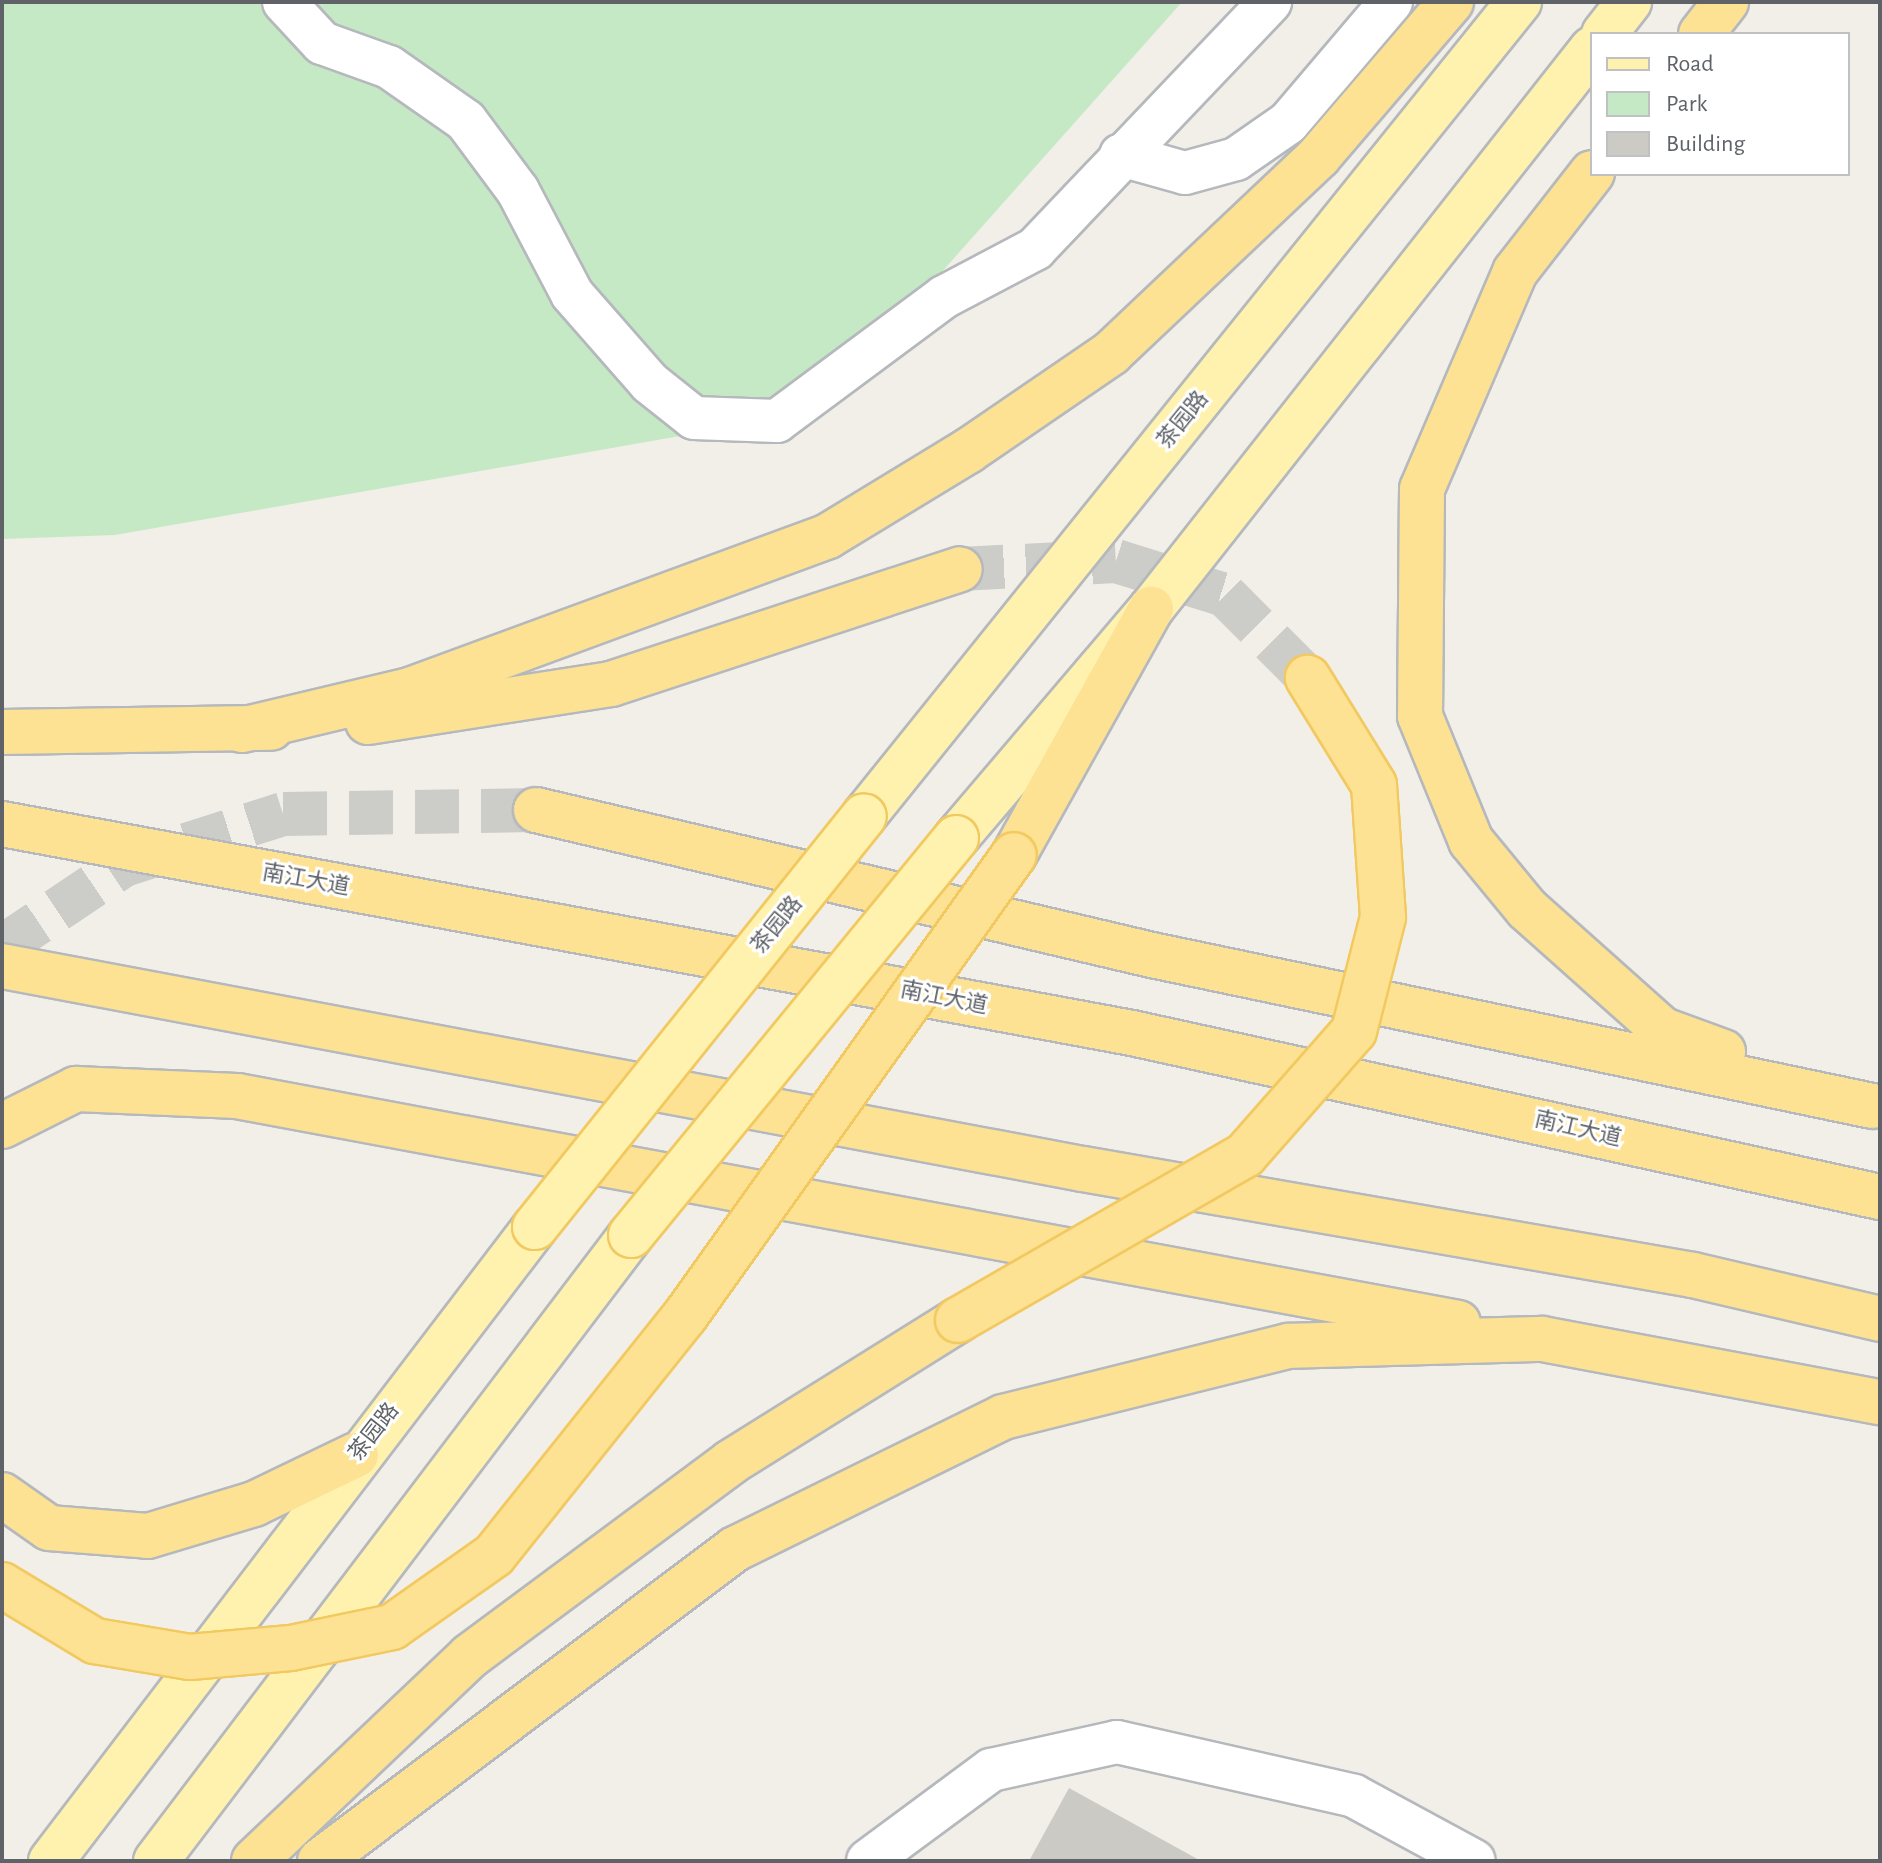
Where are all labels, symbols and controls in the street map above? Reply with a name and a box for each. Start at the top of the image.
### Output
legend [1590,32,1850,176]
text: Road [1666,52,1714,76]
text: Park [1666,92,1707,116]
text: Building [1666,132,1745,156]
street label: 茶园路 [1152,386,1214,454]
street label: 南江大道 [260,859,352,901]
street label: 茶园路 [746,891,808,959]
street label: 南江大道 [898,977,990,1019]
street label: 南江大道 [1532,1106,1624,1152]
street label: 茶园路 [343,1398,405,1466]

